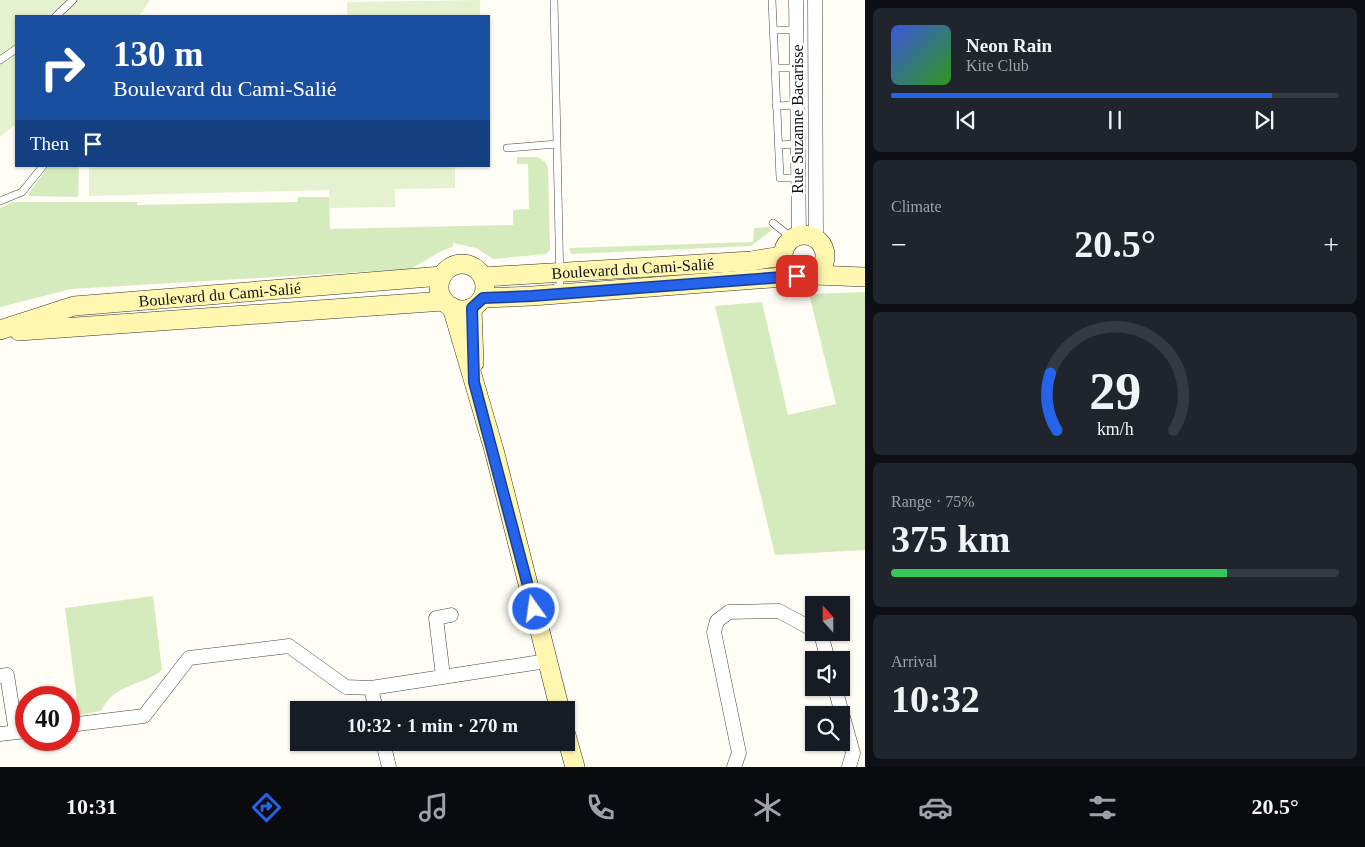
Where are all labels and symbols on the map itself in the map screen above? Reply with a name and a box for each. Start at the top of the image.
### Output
street label: Rue Suzanne Bacarisse [789,44,806,194]
street label: Boulevard du Cami-Salié [551,255,714,282]
pin [776,255,818,297]
street label: Boulevard du Cami-Salié [138,280,302,310]
position arrow [507,582,559,634]
north arrow [805,596,850,641]
speed limit sign: 40 [15,686,80,751]

